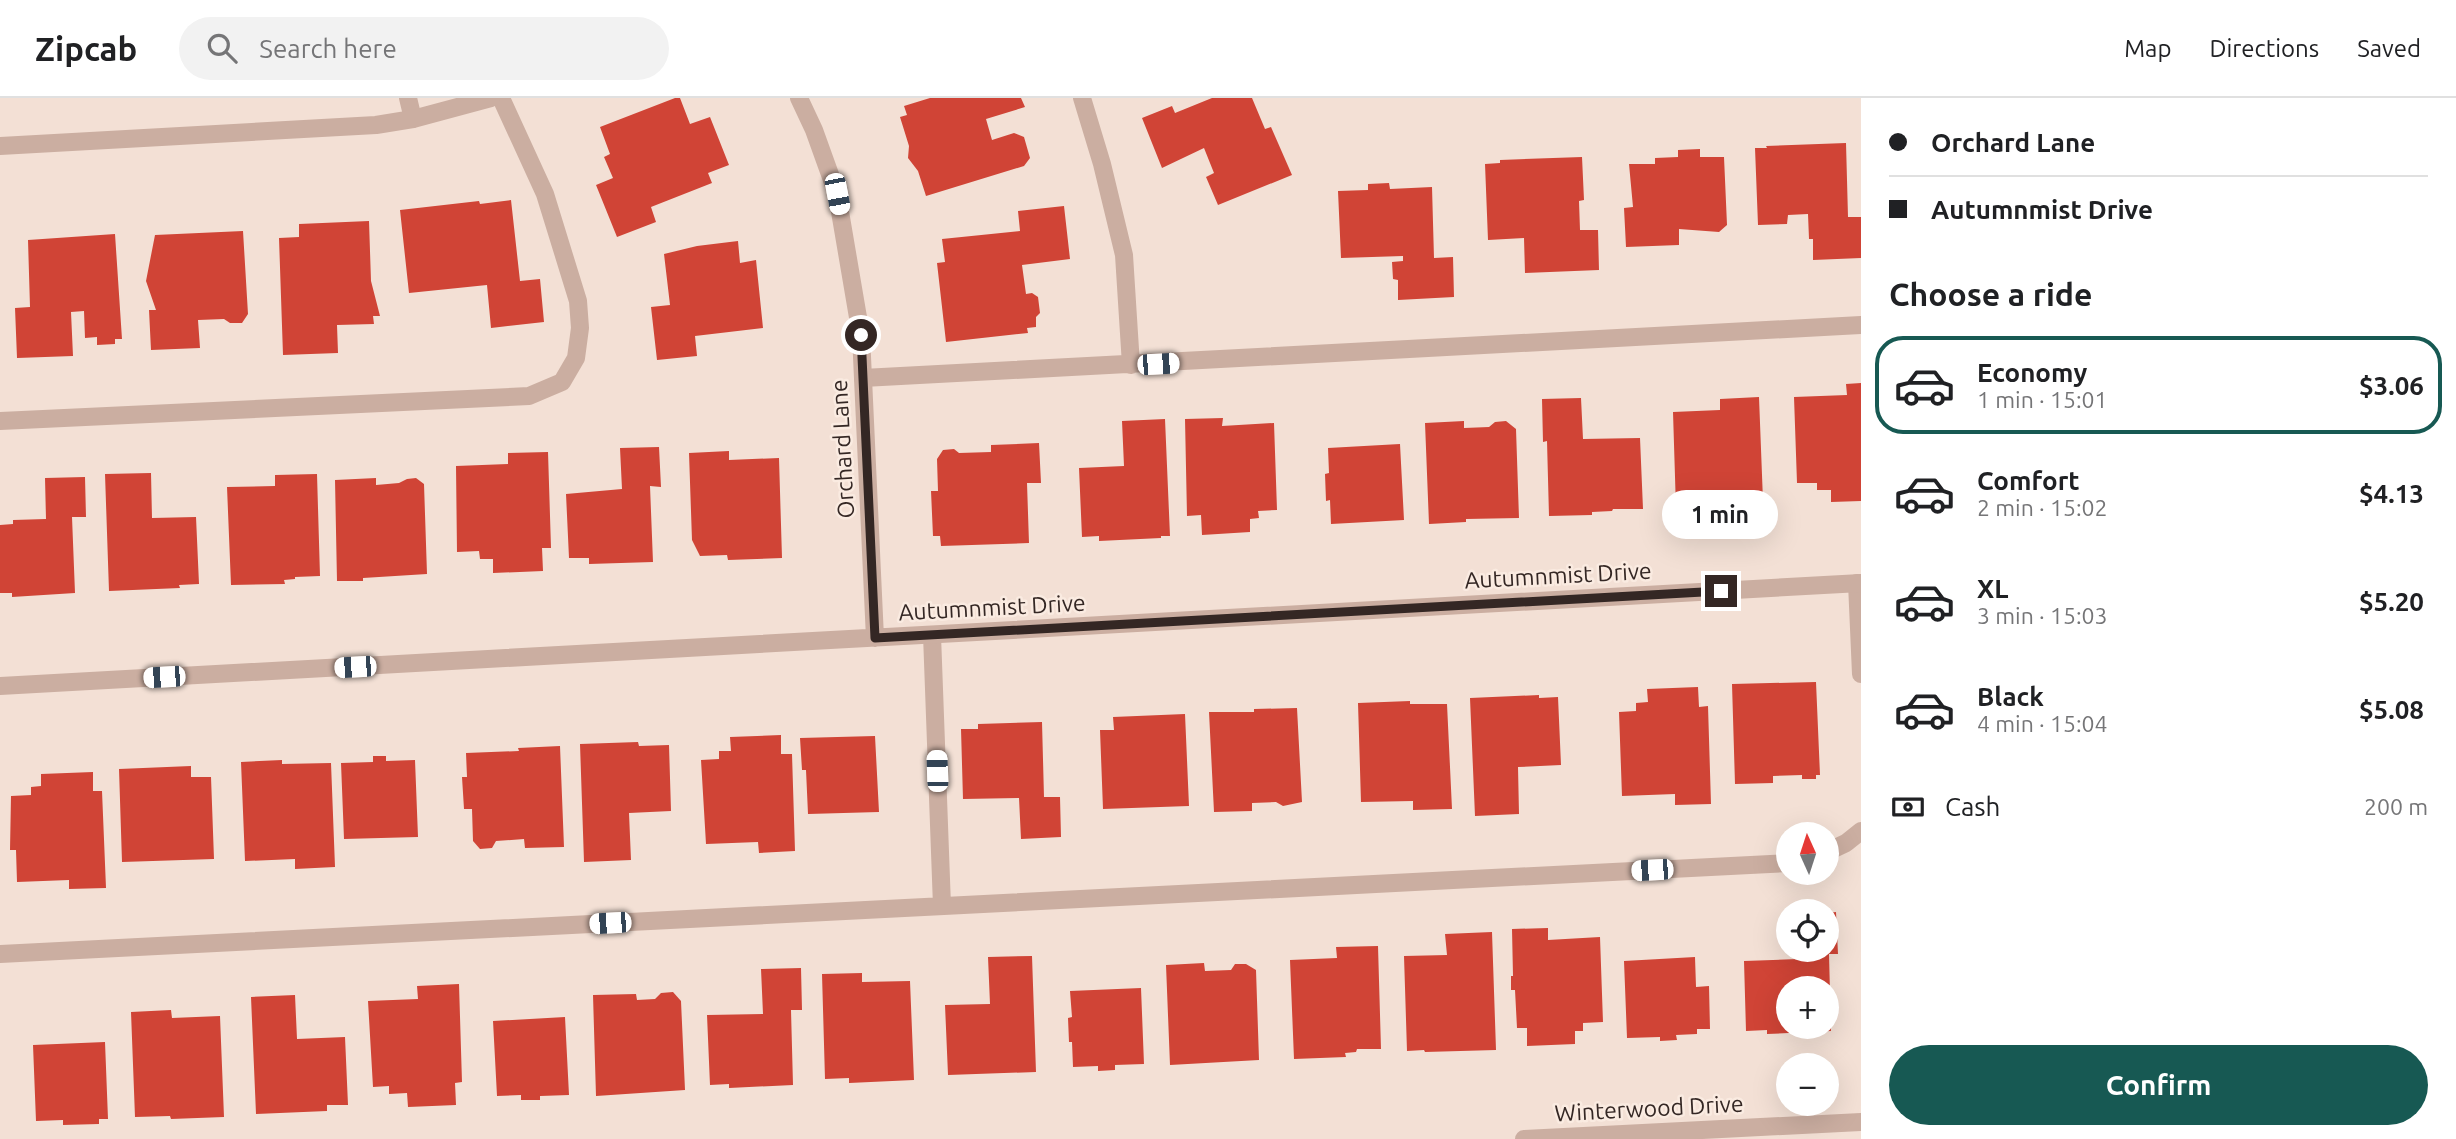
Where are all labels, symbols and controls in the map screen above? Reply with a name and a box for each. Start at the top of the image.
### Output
search box [179,17,669,80]
icon: search [203,29,241,67]
text: Zipcab [35,30,137,67]
text: Search here [259,34,397,63]
text: Map [2124,35,2171,62]
text: Directions [2209,35,2319,62]
text: Saved [2357,35,2421,62]
text: Orchard Lane [1931,128,2095,157]
car [823,171,852,217]
text: Autumnmist Drive [1931,195,2153,224]
text: Choose a ride [1889,276,2092,312]
route start [845,319,877,351]
car [1137,352,1180,376]
icon: car [1893,354,1956,417]
text: Economy [1977,358,2087,387]
text: $3.06 [2359,371,2424,400]
street label: Orchard Lane [826,379,858,519]
text: 1 min · 15:01 [1977,387,2108,412]
icon: car [1893,462,1956,525]
text: Comfort [1977,466,2080,495]
text: $4.13 [2359,479,2424,508]
callout: 1 min [1663,490,1779,538]
text: 2 min · 15:02 [1977,495,2108,520]
text: 1 min [1691,502,1749,527]
street label: Autumnmist Drive [1464,558,1652,592]
icon: car [1893,570,1956,633]
text: XL [1977,574,2008,603]
route end [1705,575,1737,607]
text: $5.20 [2359,587,2424,616]
street label: Autumnmist Drive [898,590,1086,624]
text: 3 min · 15:03 [1977,603,2108,628]
car [334,655,377,679]
car [143,665,186,689]
icon: car [1893,678,1956,741]
text: Black [1977,682,2044,711]
text: $5.08 [2359,695,2424,724]
text: 4 min · 15:04 [1977,711,2108,736]
car [926,750,949,792]
icon: cash [1889,788,1927,826]
text: Cash [1945,792,2000,821]
text: 200 m [2364,794,2428,819]
north arrow [1776,822,1839,886]
map controls [1776,822,1839,1116]
car [1631,858,1674,882]
button: locate [1776,899,1839,962]
car [589,911,632,935]
button: + [1776,976,1839,1039]
button: Confirm [1889,1045,2428,1125]
button: − [1776,1053,1839,1116]
street label: Winterwood Drive [1554,1091,1744,1125]

